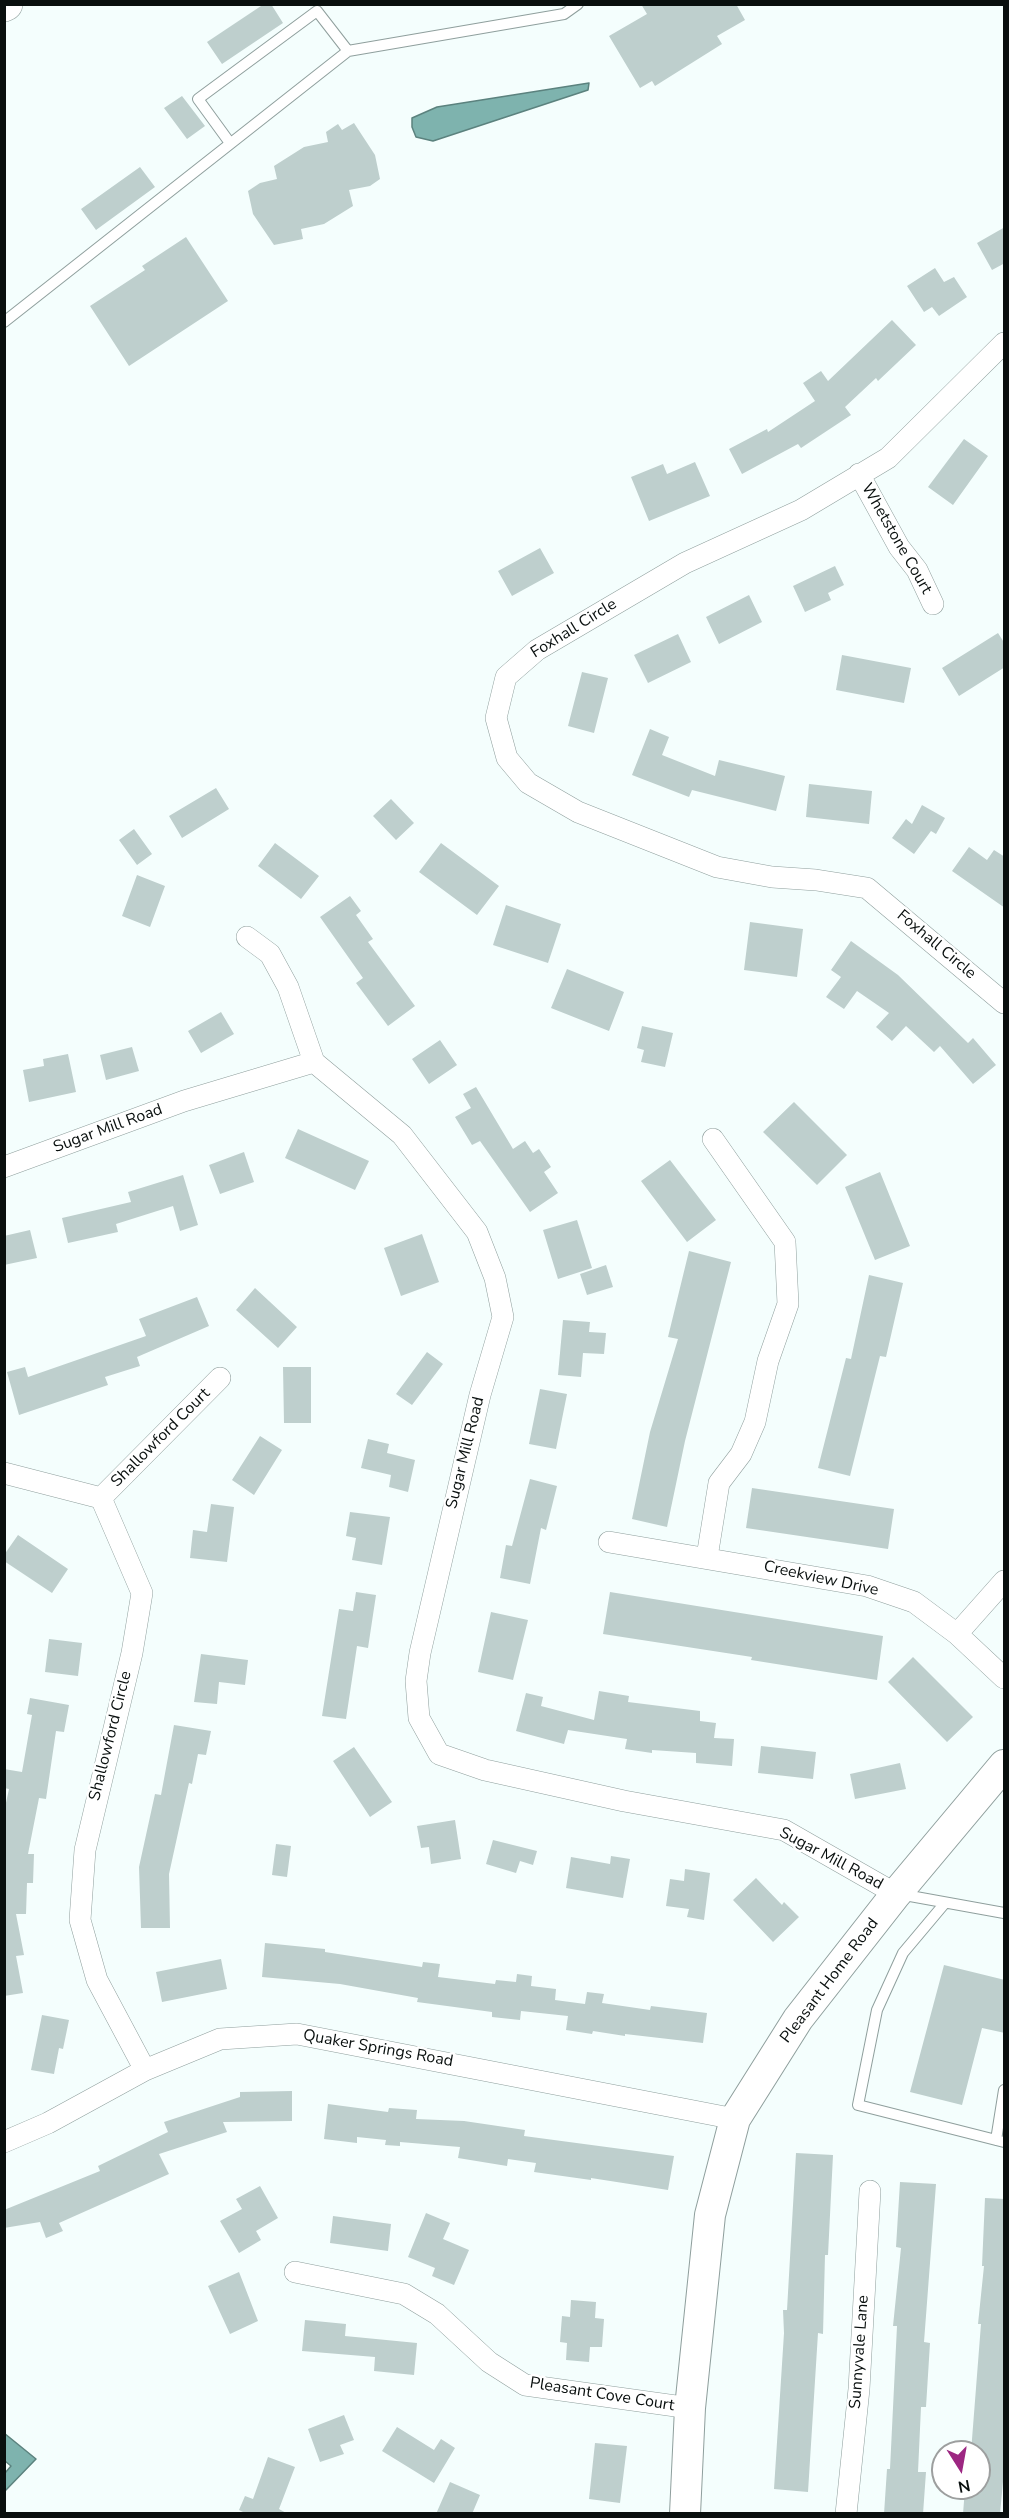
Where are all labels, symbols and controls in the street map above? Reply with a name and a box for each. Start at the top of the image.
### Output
street label: Whetstone Court [857,480,935,598]
street label: Foxhall Circle [528,595,620,663]
street label: Foxhall Circle [893,906,979,984]
street label: Sugar Mill Road [51,1100,165,1158]
street label: Shallowford Court [108,1385,214,1491]
street label: Sugar Mill Road [443,1395,489,1511]
street label: Creekview Drive [762,1557,880,1601]
street label: Shallowford Circle [86,1669,136,1803]
street label: Sugar Mill Road [776,1824,886,1894]
street label: Pleasant Home Road [777,1915,883,2047]
street label: Quaker Springs Road [301,2026,455,2072]
street label: Sunnyvale Lane [846,2294,874,2410]
street label: Pleasant Cove Court [528,2374,676,2416]
north arrow [931,2440,991,2500]
text: N [956,2474,972,2498]

